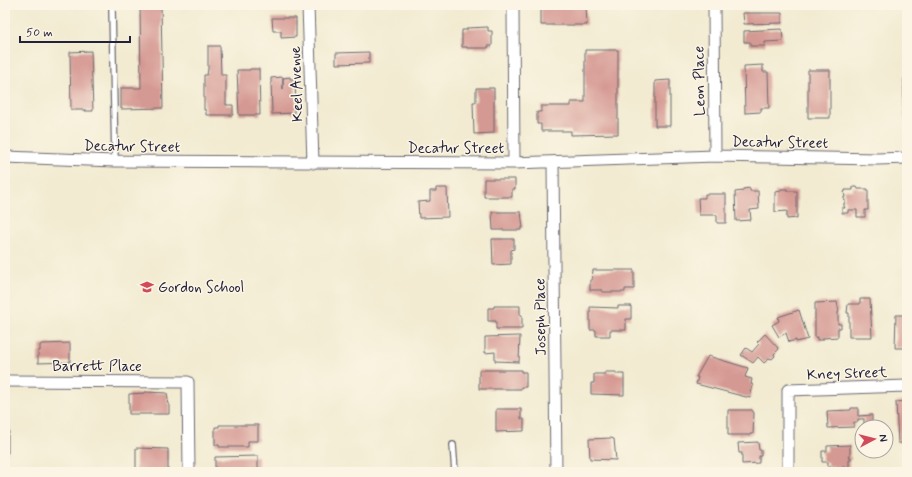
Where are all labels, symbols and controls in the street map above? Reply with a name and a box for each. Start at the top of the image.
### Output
scale bar [20,18,130,44]
text: 50 m [26,25,53,41]
street label: Keel Avenue [286,46,308,122]
street label: Leon Place [689,46,711,116]
street label: Decatur Street [732,132,829,154]
street label: Decatur Street [84,136,181,158]
street label: Decatur Street [408,139,505,159]
place label: Gordon School [158,278,244,298]
street label: Joseph Place [530,278,552,356]
school or university icon: Gordon School [139,279,155,295]
street label: Barrett Place [52,357,142,377]
street label: Kney Street [807,363,888,385]
north arrow [854,419,894,459]
text: N [876,433,890,442]

